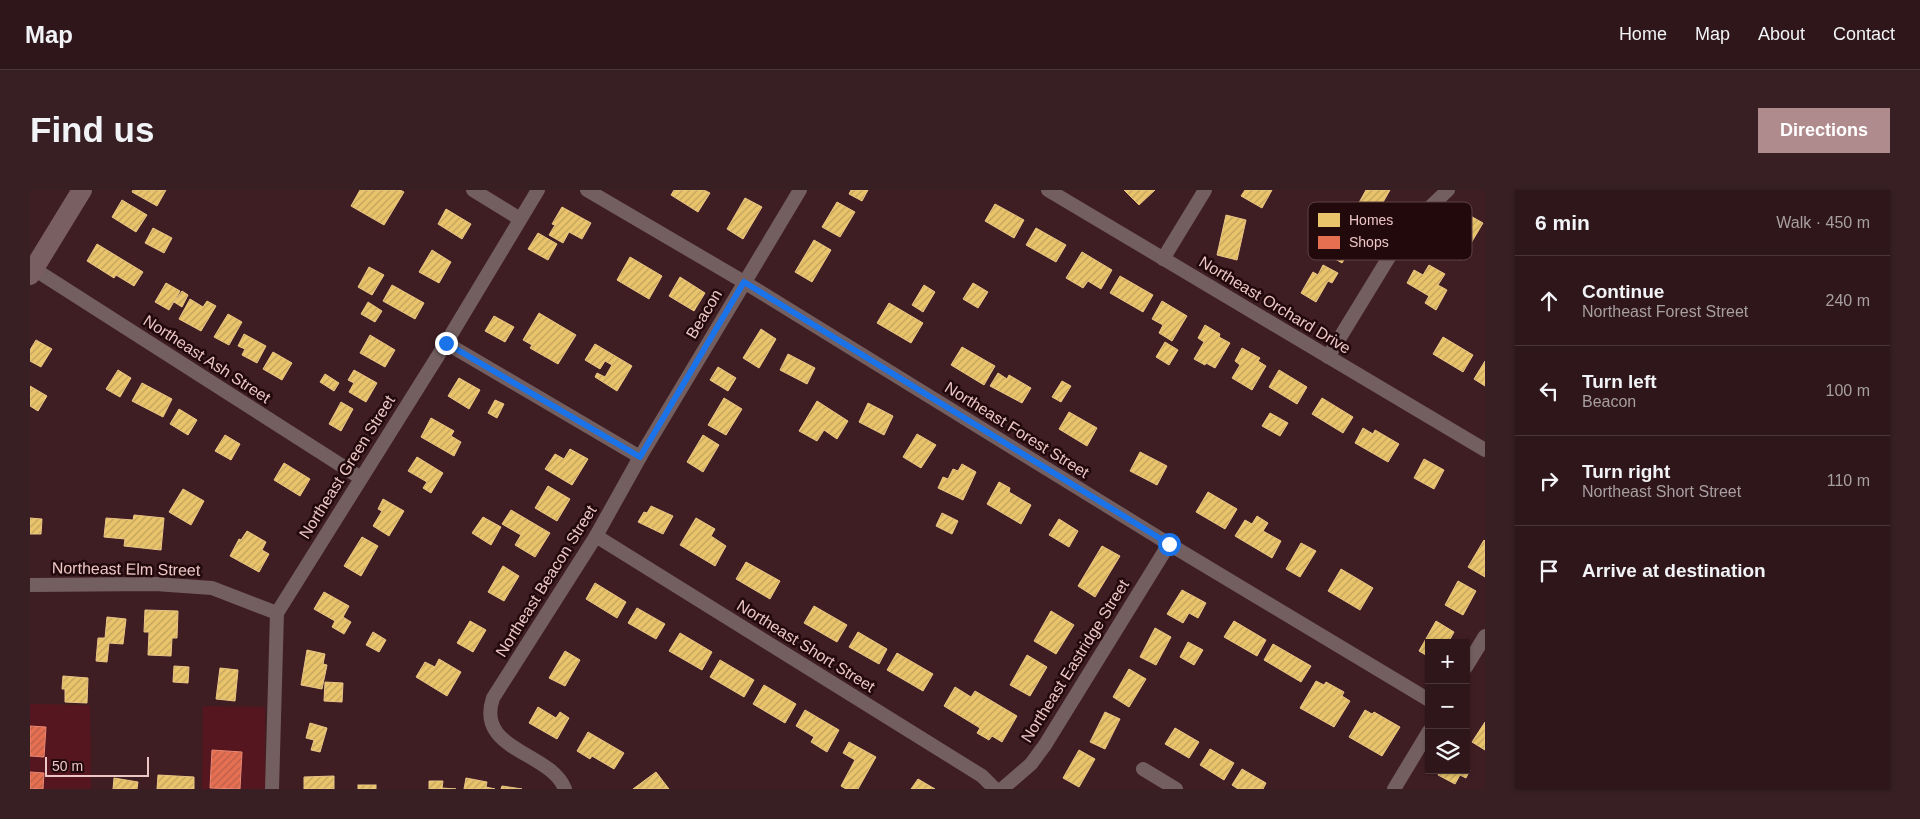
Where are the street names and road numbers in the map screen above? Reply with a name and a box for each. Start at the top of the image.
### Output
street label: Northeast Orchard Drive [1196,253,1354,357]
street label: Beacon [683,286,725,342]
street label: Northeast Ash Street [140,312,274,407]
street label: Northeast Forest Street [942,379,1092,482]
street label: Northeast Green Street [296,392,398,542]
street label: Northeast Beacon Street [492,502,600,660]
street label: Northeast Elm Street [52,559,201,579]
street label: Northeast Eastridge Street [1018,576,1132,745]
street label: Northeast Short Street [734,597,878,696]

